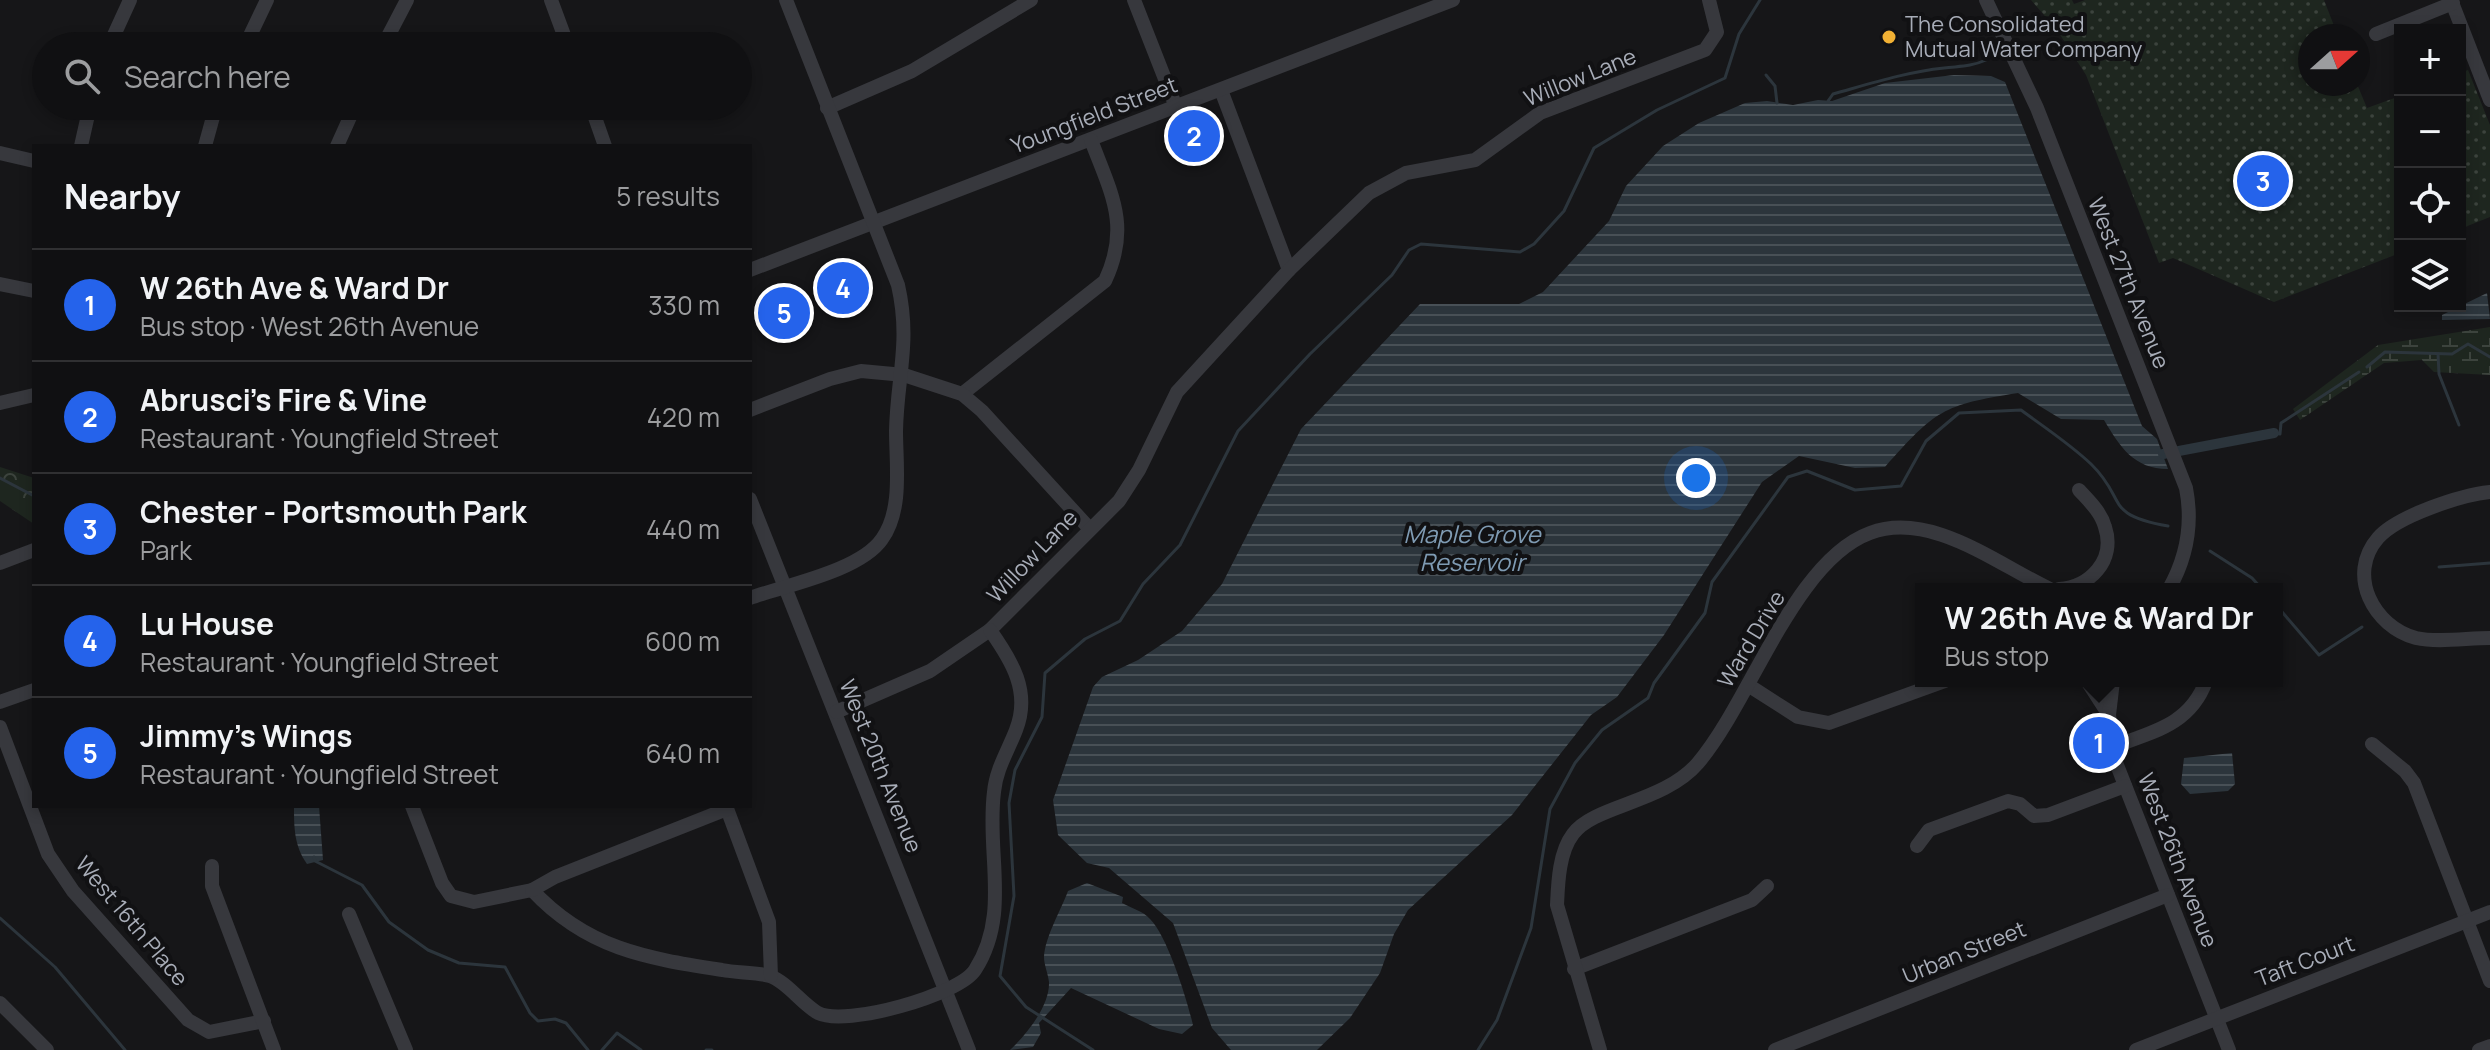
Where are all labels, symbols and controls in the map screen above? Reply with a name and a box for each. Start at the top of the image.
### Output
place label: The Consolidated Mutual Water Company [1905,9,2143,64]
north arrow [2298,24,2370,96]
map controls [2394,24,2466,312]
button: + [2394,24,2466,96]
marker: The Consolidated Mutual Water Company [1880,28,1898,46]
search box [32,32,752,120]
street label: Willow Lane [1519,41,1641,113]
icon: search [60,54,104,98]
text: Search here [124,56,291,97]
street label: Youngfield Street [1006,69,1182,161]
button: − [2394,96,2466,168]
pin: 2 [1168,106,1220,166]
pin: 3 [2237,151,2289,211]
button: locate [2394,168,2466,240]
text: Nearby [64,173,180,219]
text: 5 results [616,178,720,214]
street label: West 27th Avenue [2081,193,2177,373]
button: layers [2394,240,2466,312]
pin: 4 [817,258,869,318]
text: W 26th Ave & Ward Dr [140,267,449,308]
pin: 5 [758,283,810,343]
text: 1 [84,287,96,323]
text: 330 m [648,287,720,323]
text: Bus stop · West 26th Avenue [140,308,479,344]
text: Abrusci's Fire & Vine [140,379,427,420]
text: 2 [82,399,98,435]
text: 420 m [647,399,720,435]
text: Restaurant · Youngfield Street [140,420,499,456]
your location [1676,458,1716,498]
text: Chester - Portsmouth Park [140,491,527,532]
street label: Willow Lane [980,503,1084,609]
text: 3 [82,511,98,547]
text: 440 m [646,511,720,547]
water label: Maple Grove Reservoir [1404,517,1542,578]
text: Park [140,532,192,568]
popup [1915,583,2283,687]
street label: Ward Drive [1710,585,1792,693]
text: W 26th Ave & Ward Dr [1945,597,2253,638]
text: Lu House [140,603,274,644]
text: 4 [82,623,98,659]
text: 600 m [645,623,720,659]
text: Bus stop [1945,638,2049,674]
text: Restaurant · Youngfield Street [140,644,499,680]
street label: West 20th Avenue [833,675,930,857]
pin: 1 [2073,713,2125,773]
text: Jimmy's Wings [140,715,353,756]
text: 5 [82,735,98,771]
text: 640 m [645,735,720,771]
text: Restaurant · Youngfield Street [140,756,499,792]
street label: West 26th Avenue [2131,768,2225,952]
street label: West 16th Place [69,850,195,992]
street label: Urban Street [1898,914,2030,990]
street label: Taft Court [2251,928,2359,994]

